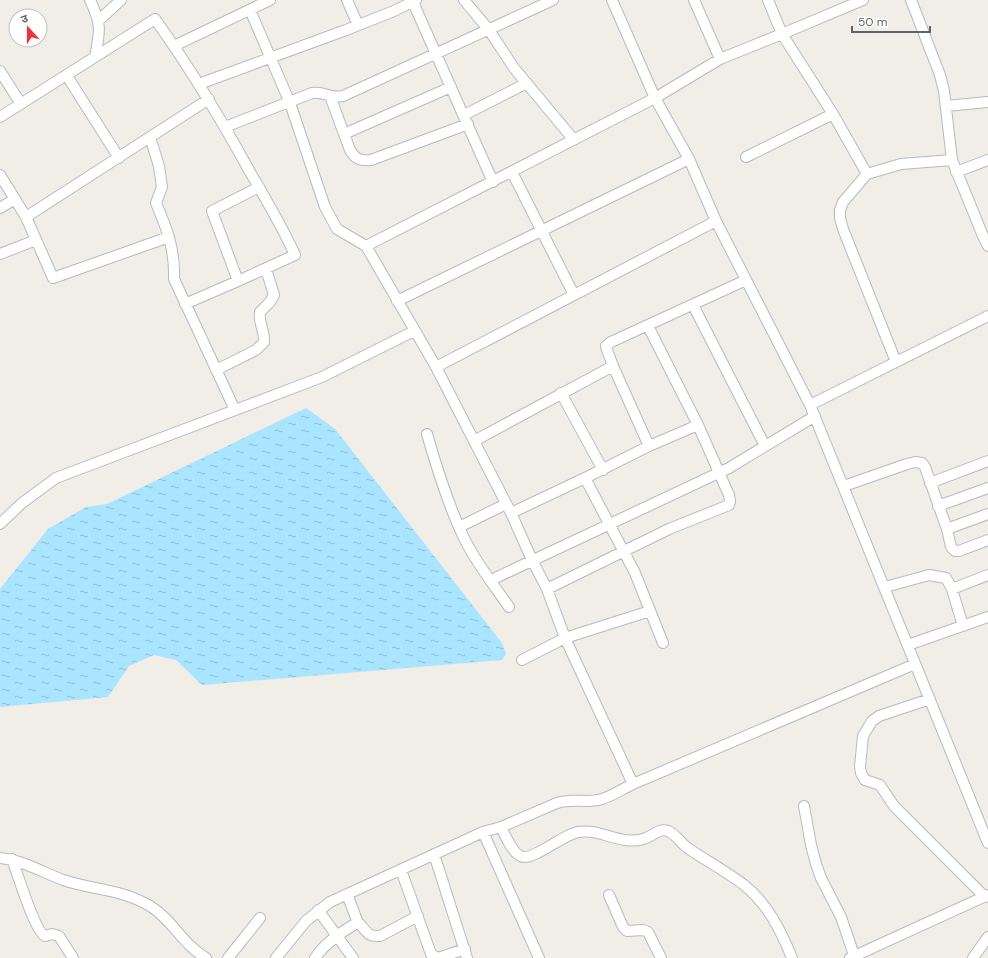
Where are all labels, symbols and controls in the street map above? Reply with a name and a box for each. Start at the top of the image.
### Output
north arrow [8,8,48,48]
scale bar [852,8,930,34]
text: उ [19,11,30,26]
text: 50 m [858,14,887,30]

